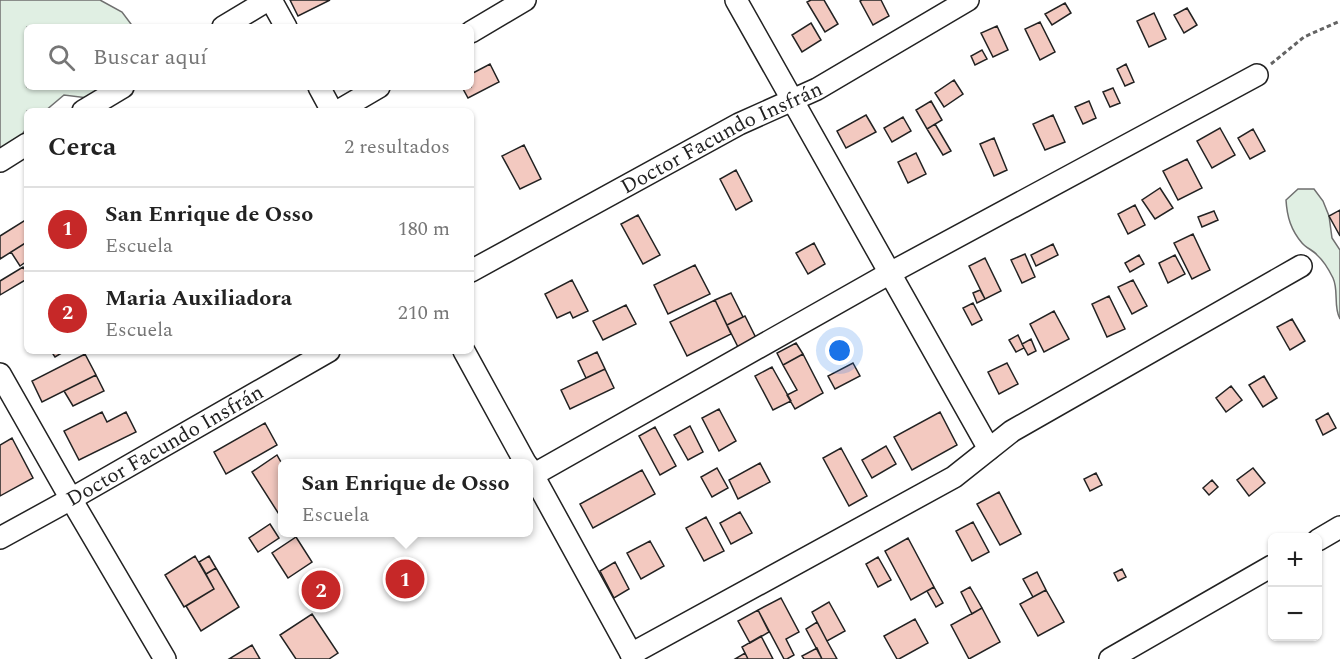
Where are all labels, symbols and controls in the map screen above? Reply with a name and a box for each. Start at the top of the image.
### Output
search box [24,24,474,90]
icon: search [45,41,78,74]
text: Buscar aquí [93,41,207,74]
street label: Doctor Facundo Insfrán [615,74,828,203]
text: Cerca [48,127,116,167]
text: 2 resultados [344,132,450,162]
text: San Enrique de Osso [105,198,313,231]
text: 1 [62,214,73,244]
text: 180 m [398,214,450,244]
text: Escuela [105,231,173,261]
text: Maria Auxiliadora [105,282,292,315]
text: 2 [62,298,73,328]
text: 210 m [398,298,450,328]
text: Escuela [105,315,173,345]
your location [825,336,854,365]
street label: Doctor Facundo Insfrán [60,377,270,516]
popup [278,459,533,537]
text: San Enrique de Osso [301,467,510,500]
text: Escuela [301,500,369,530]
map controls [1268,533,1322,641]
button: + [1268,533,1322,587]
pin: 1 [386,556,424,602]
pin: 2 [302,568,340,612]
button: − [1268,587,1322,641]

